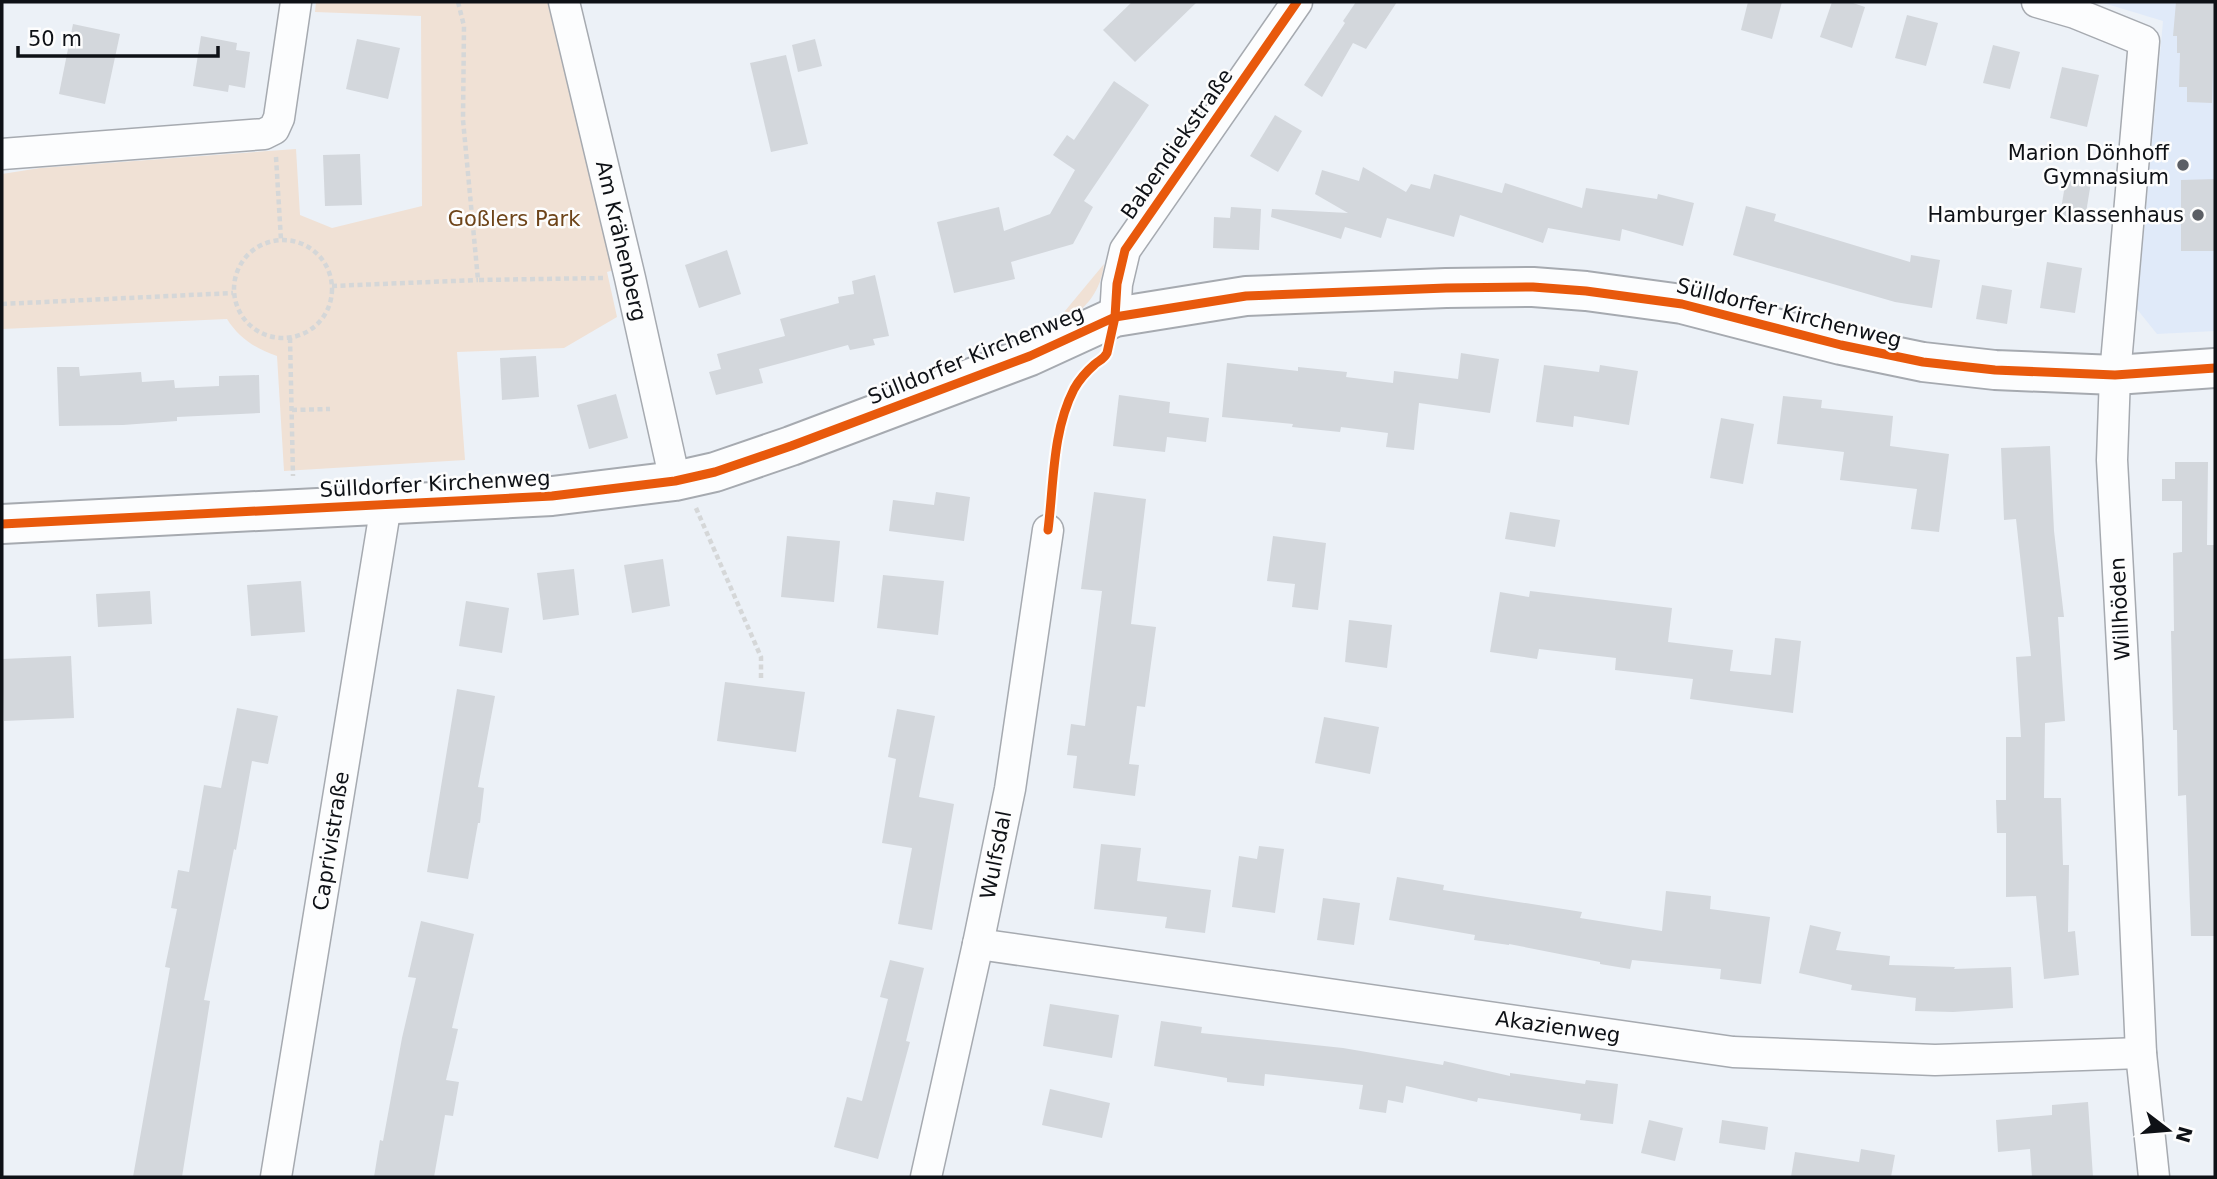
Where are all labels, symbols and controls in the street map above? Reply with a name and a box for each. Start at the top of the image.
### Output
scale bar [18,14,217,58]
text: 50 m [28,27,82,51]
street label: Babendiekstraße [1116,64,1238,224]
place label: Marion Dönhoff Gymnasium [2008,141,2170,189]
marker: Marion Dönhoff Gymnasium [2175,157,2191,173]
street label: Am Krähenberg [591,158,651,324]
place label: Hamburger Klassenhaus [1927,203,2184,227]
park label: Goßlers Park [448,207,581,231]
marker: Hamburger Klassenhaus [2190,207,2206,223]
street label: Sülldorfer Kirchenweg [1674,273,1904,353]
street label: Sülldorfer Kirchenweg [864,301,1088,409]
street label: Sülldorfer Kirchenweg [319,466,551,502]
street label: Willhöden [2105,557,2135,661]
street label: Caprivistraße [308,770,354,912]
street label: Wulfsdal [976,809,1016,901]
street label: Akazienweg [1494,1006,1622,1048]
north arrow [2133,1095,2203,1165]
text: N [2172,1124,2197,1145]

